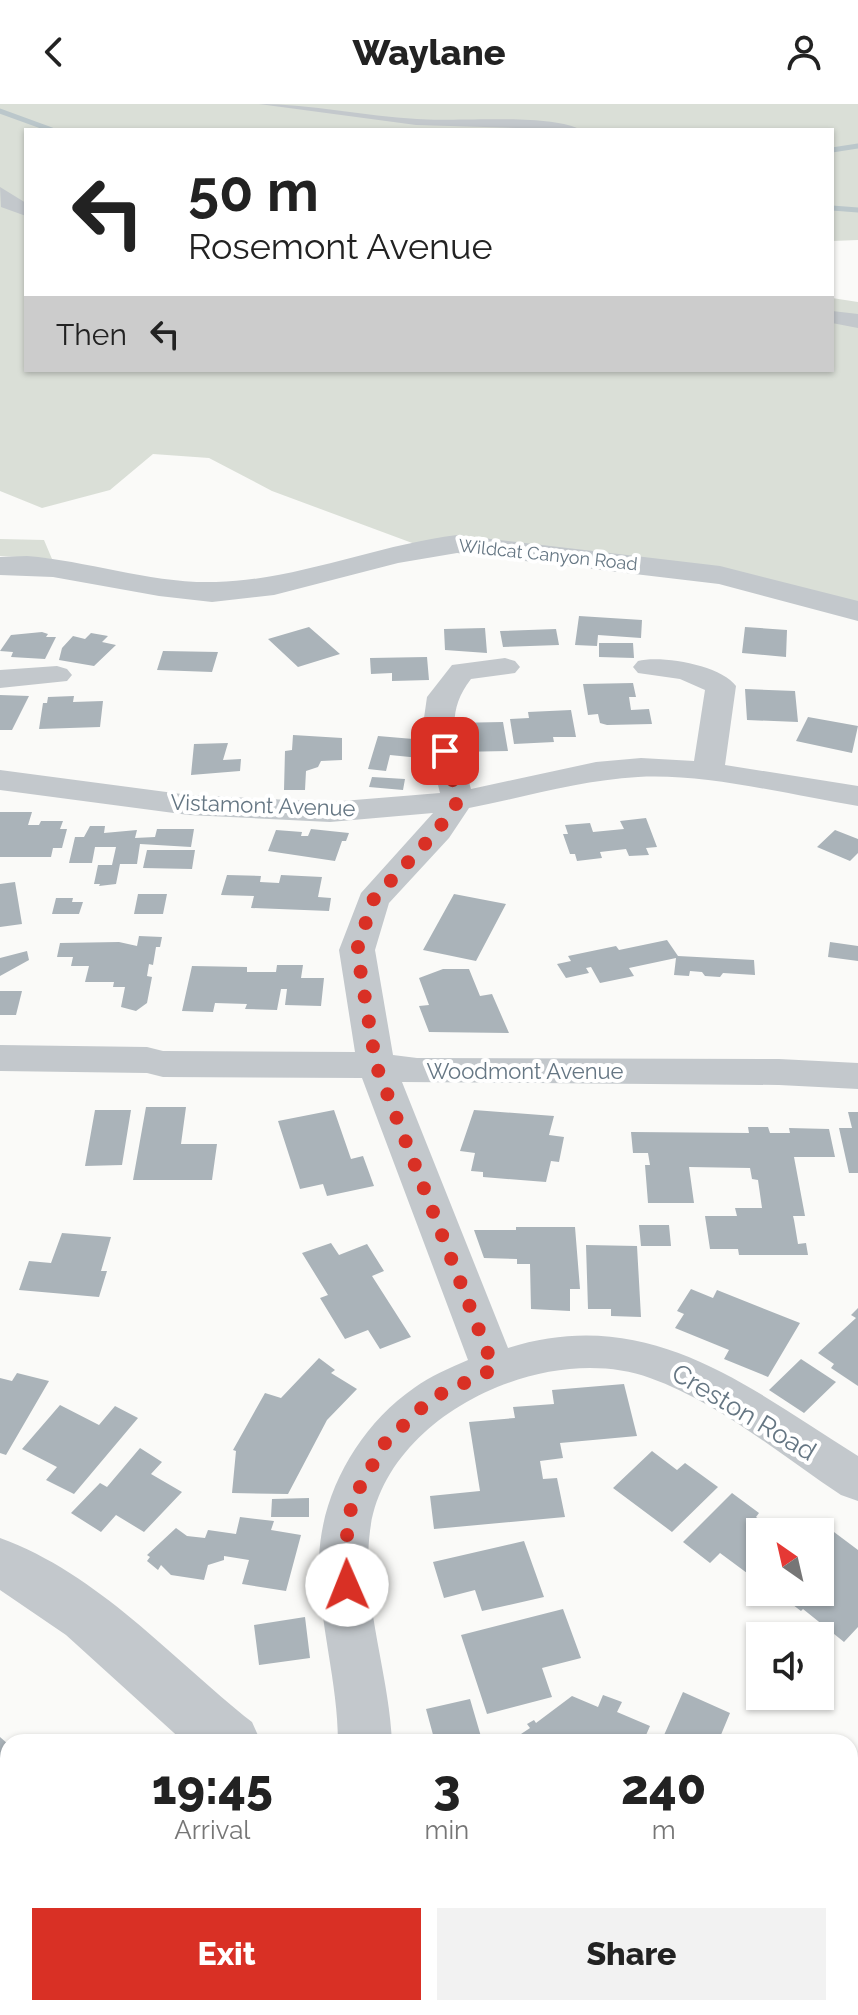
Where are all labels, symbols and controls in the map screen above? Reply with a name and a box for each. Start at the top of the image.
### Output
icon: back [32,30,76,74]
icon: person [782,30,826,74]
text: Waylane [353,31,505,73]
text: 50 m [188,158,319,224]
icon: left [56,160,160,264]
text: Rosemont Avenue [188,225,493,267]
icon: left [143,312,187,356]
text: Then [56,317,127,352]
street label: Wildcat Canyon Road [457,535,639,574]
pin [411,717,479,785]
icon: arrive [423,729,467,773]
street label: Vistamont Avenue [170,789,356,821]
street label: Woodmont Avenue [427,1058,624,1084]
street label: Creston Road [667,1357,821,1467]
north arrow [746,1518,834,1606]
map controls [746,1518,834,1710]
position arrow [305,1543,389,1627]
button: sound [746,1622,834,1710]
text: 19:45 [152,1759,273,1815]
text: 3 [433,1759,461,1815]
text: 240 [621,1759,706,1815]
text: Arrival [174,1815,250,1845]
text: min [425,1815,469,1845]
text: m [652,1815,676,1845]
button: Exit [32,1908,421,2000]
button: Share [437,1908,826,2000]

